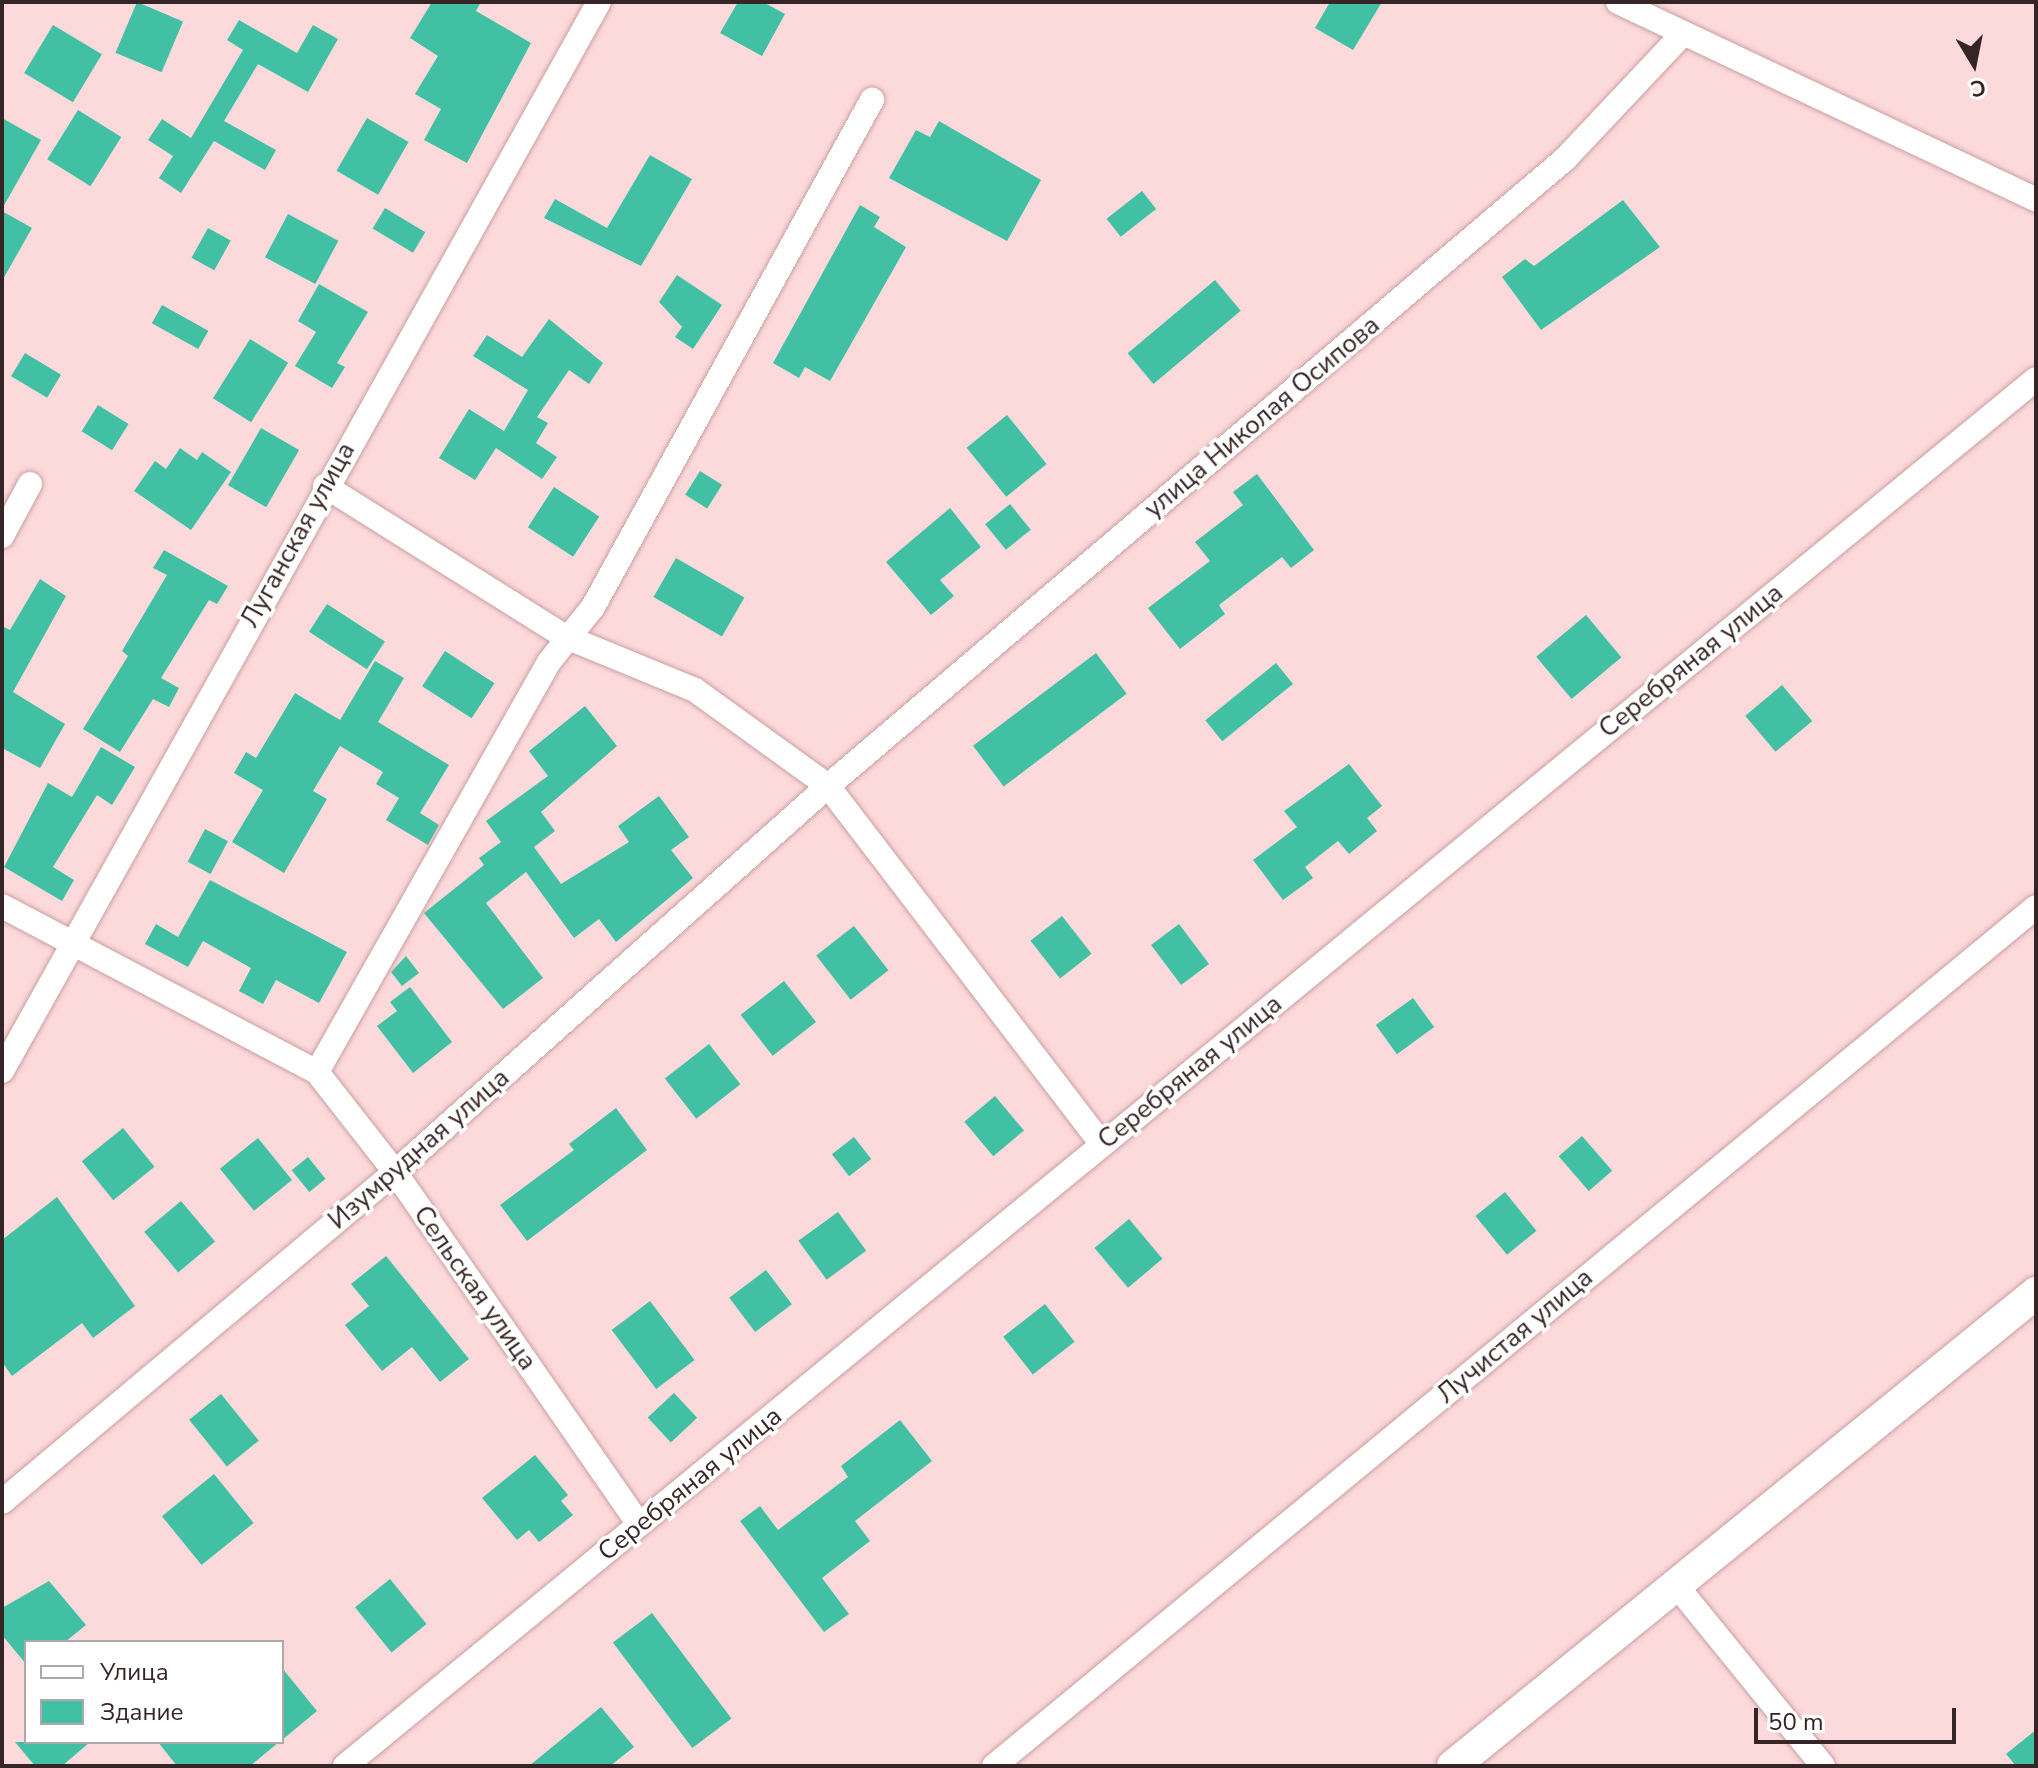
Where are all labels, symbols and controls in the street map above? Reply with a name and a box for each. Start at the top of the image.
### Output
north arrow [1934,24,2014,104]
text: С [1968,72,1988,104]
street label: улица Николая Осипова [1138,309,1386,525]
street label: Луганская улица [234,437,362,633]
street label: Серебряная улица [1593,577,1789,745]
street label: Серебряная улица [1092,988,1288,1156]
street label: Изумрудная улица [322,1062,516,1236]
street label: Сельская улица [407,1200,543,1376]
street label: Лучистая улица [1431,1262,1599,1410]
street label: Серебряная улица [592,1400,788,1568]
legend [24,1640,284,1744]
text: Улица [100,1656,169,1688]
scale bar [1758,1692,1960,1742]
text: Здание [100,1696,184,1728]
text: 50 m [1768,1706,1824,1738]

